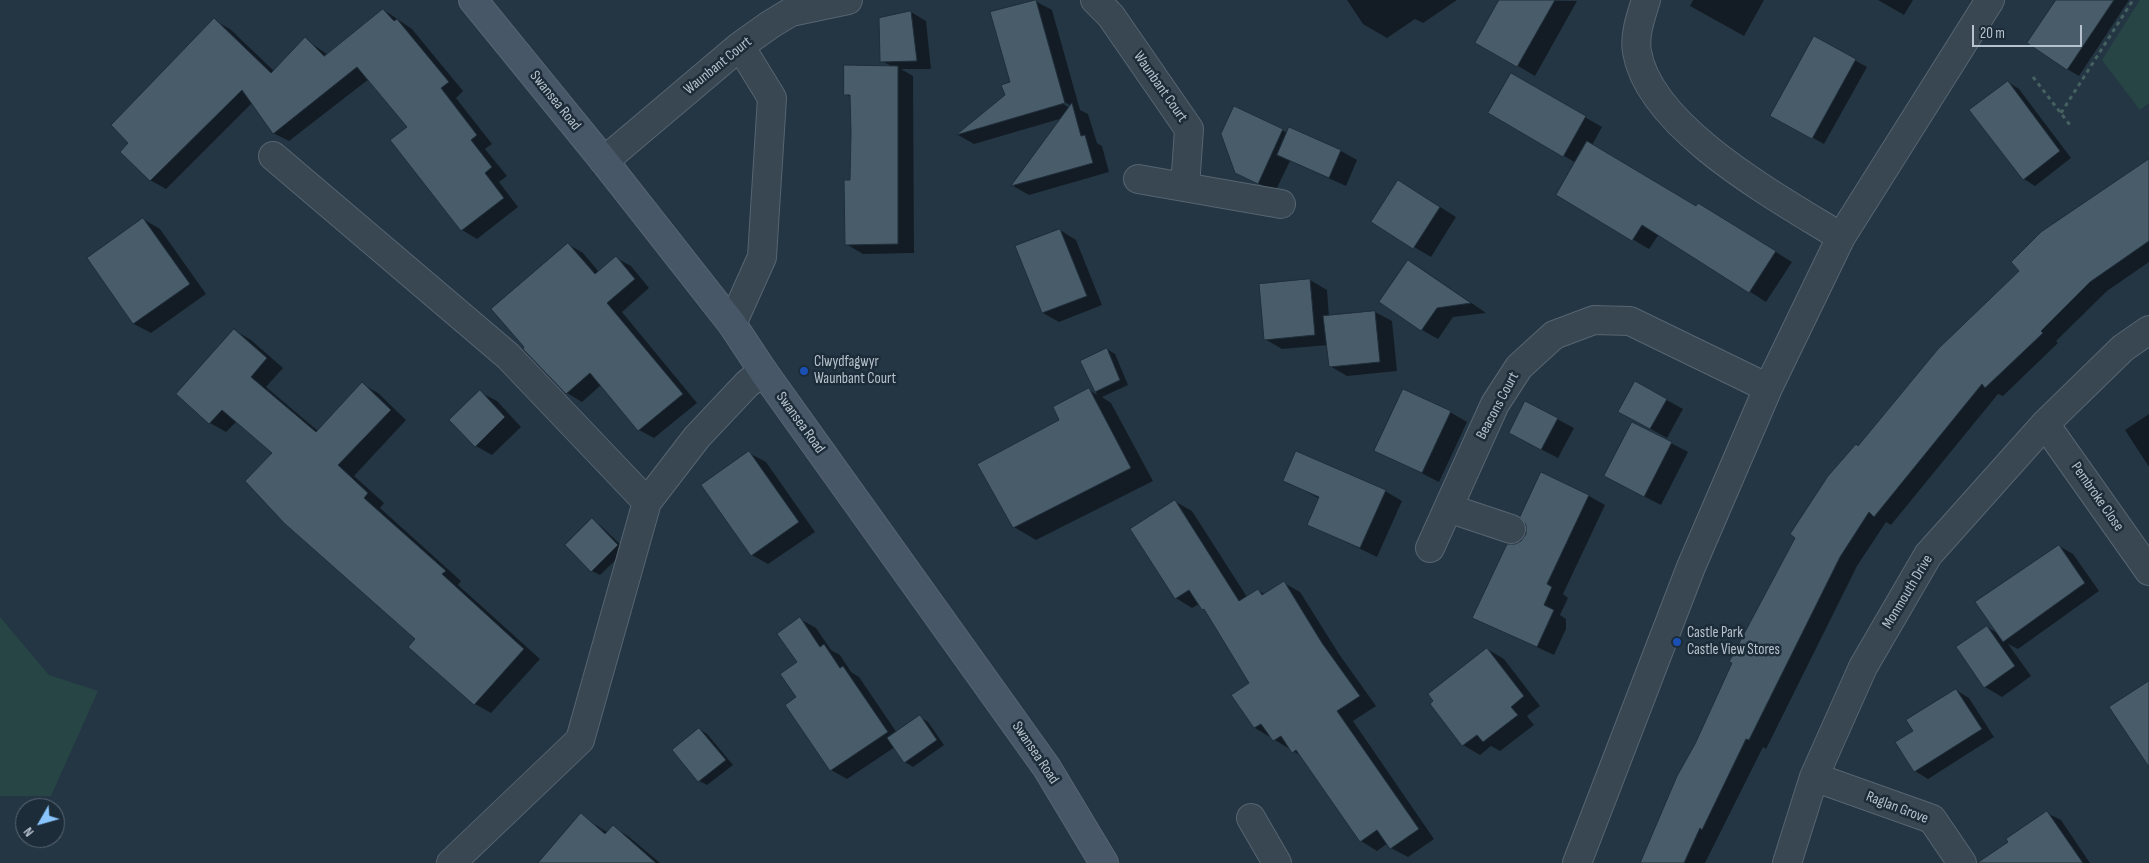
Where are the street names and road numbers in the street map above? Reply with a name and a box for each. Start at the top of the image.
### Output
street label: Waunbant Court [680,33,756,99]
street label: Waunbant Court [1129,48,1191,126]
street label: Swansea Road [526,68,584,134]
street label: Beacons Court [1473,369,1523,443]
street label: Swansea Road [772,389,828,457]
street label: Pembroke Close [2067,459,2127,535]
street label: Monmouth Drive [1879,552,1937,632]
street label: Swansea Road [1008,718,1062,788]
street label: Raglan Grove [1863,788,1931,828]

